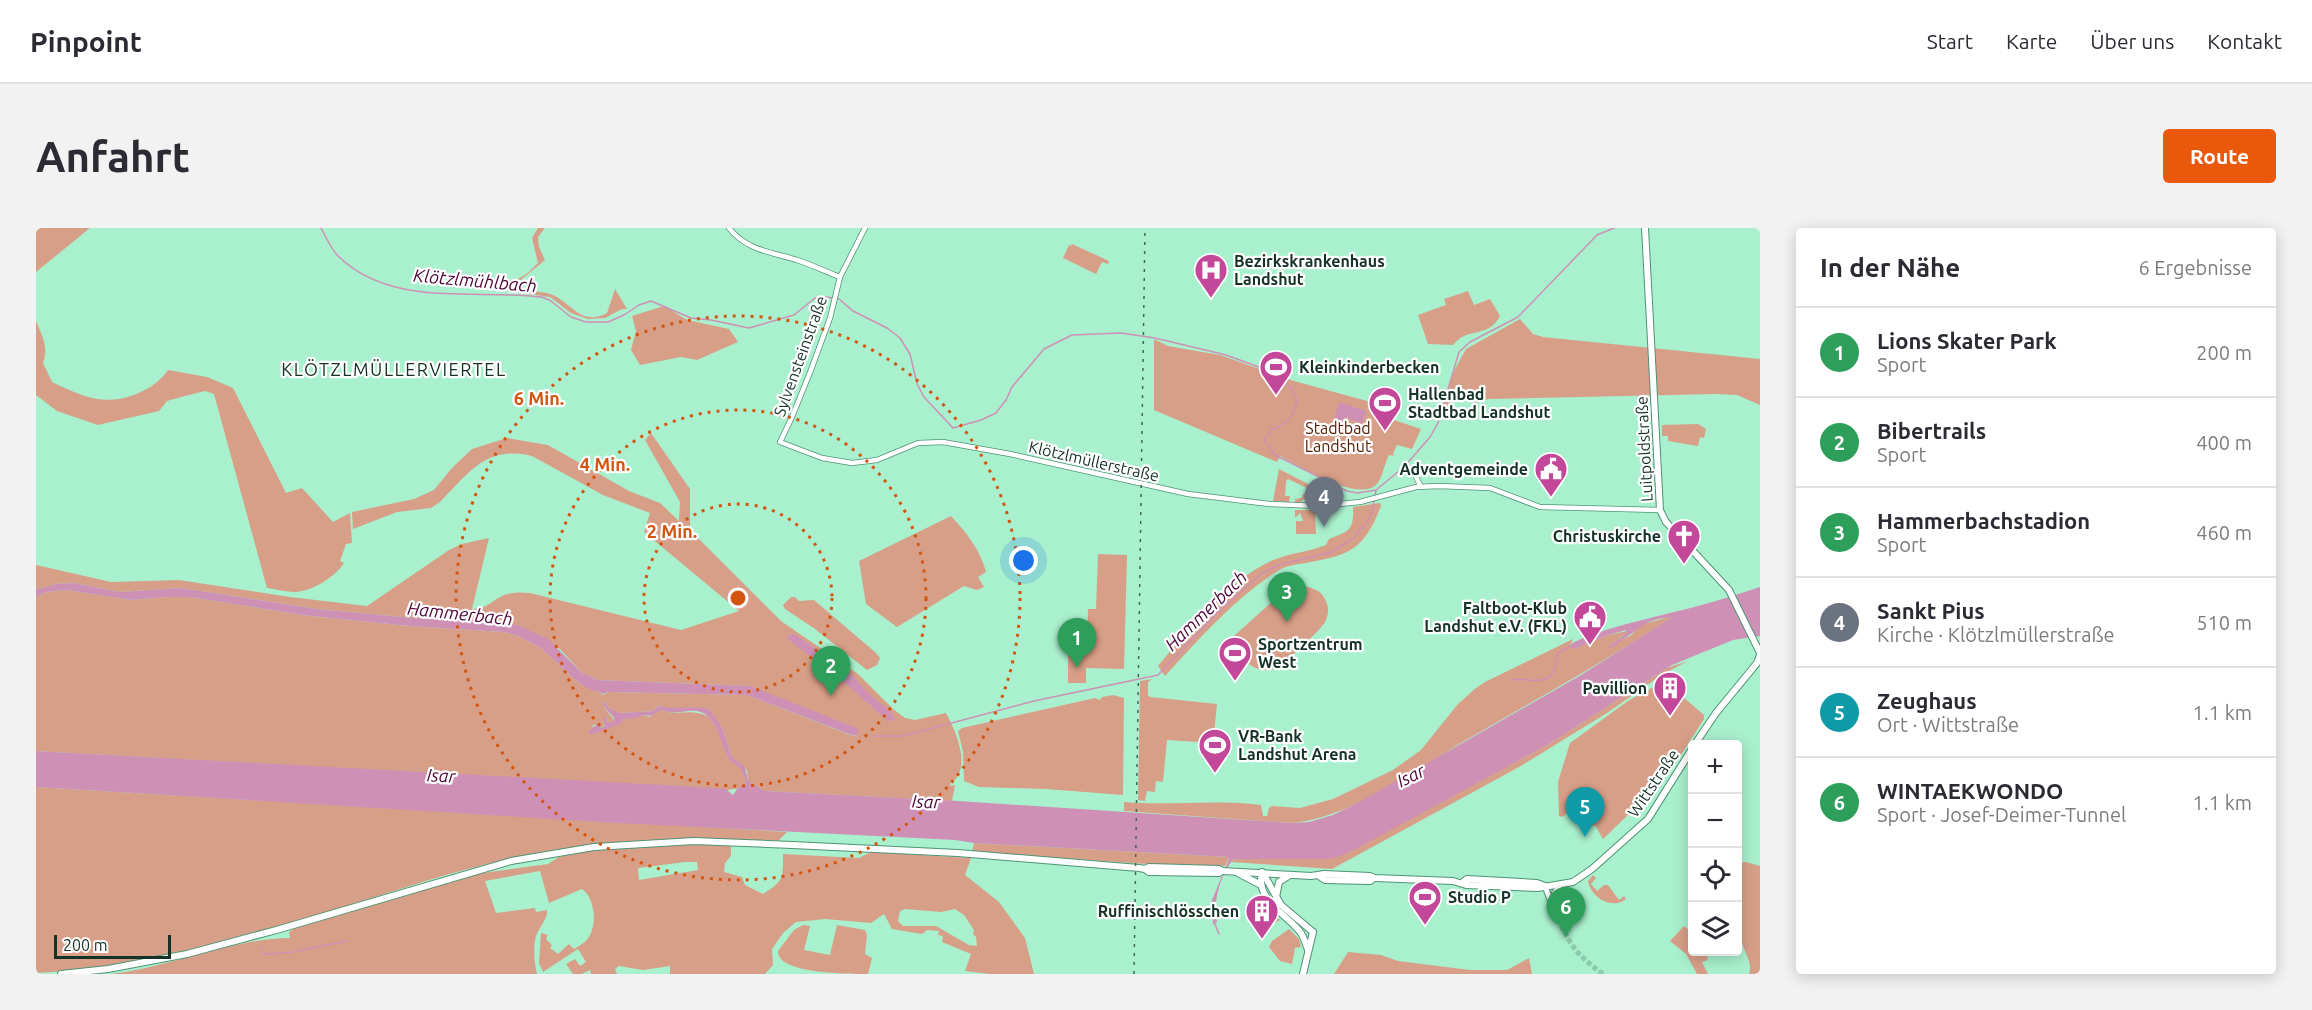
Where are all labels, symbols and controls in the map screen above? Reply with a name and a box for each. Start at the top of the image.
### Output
text: Pinpoint [30,26,142,57]
text: Start [1927,29,1973,53]
text: Karte [2006,29,2057,53]
text: Über uns [2090,29,2174,53]
text: Kontakt [2207,29,2282,53]
button: Route [2163,129,2276,183]
text: Anfahrt [36,133,190,180]
hospital icon: Bezirkskrankenhaus Landshut [1193,252,1229,299]
place label: Bezirkskrankenhaus Landshut [1234,252,1385,288]
text: In der Nähe [1820,253,1960,282]
text: 6 Ergebnisse [2138,256,2252,279]
water label: Klötzlmühlbach [412,265,538,295]
street label: Sylvensteinstraße [770,293,830,419]
text: Lions Skater Park [1877,328,2057,353]
text: 1 [1834,341,1845,364]
text: 200 m [2196,341,2252,364]
sports icon: Kleinkinderbecken [1258,349,1294,396]
text: Sport [1877,353,1926,376]
place label: Kleinkinderbecken [1299,358,1439,376]
district label: KLÖTZLMÜLLERVIERTEL [281,359,507,379]
sports icon: Hallenbad Stadtbad Landshut [1367,385,1403,432]
place label: Hallenbad Stadtbad Landshut [1408,385,1550,421]
text: 6 Min. [514,388,564,408]
street label: Luitpoldstraße [1632,396,1656,502]
text: Bibertrails [1877,418,1986,443]
park label: Stadtbad Landshut [1305,419,1372,455]
text: 2 [1834,431,1845,454]
text: 400 m [2196,431,2252,454]
street label: Klötzlmüllerstraße [1027,437,1161,485]
text: Sport [1877,443,1926,466]
public building icon: Adventgemeinde [1533,451,1569,498]
text: 4 Min. [580,454,630,474]
place label: Adventgemeinde [1399,460,1528,478]
pin: 4 [1304,478,1344,527]
text: Hammerbachstadion [1877,508,2090,533]
church icon: Christuskirche [1666,518,1702,565]
text: 2 Min. [647,521,697,541]
text: 3 [1834,521,1845,544]
text: 460 m [2196,521,2252,544]
place label: Christuskirche [1553,527,1661,545]
text: Sport [1877,533,1926,556]
your location [1009,546,1038,575]
water label: Hammerbach [1160,566,1250,654]
pin: 3 [1268,572,1306,622]
centre of rings [728,588,748,608]
water label: Hammerbach [406,598,514,628]
text: Sankt Pius [1877,598,1985,623]
place label: Faltboot-Klub Landshut e.V. (FKL) [1424,599,1567,636]
public building icon: Faltboot-Klub Landshut e.V. (FKL) [1572,599,1608,646]
text: 4 [1834,611,1845,634]
text: 510 m [2196,611,2252,634]
pin: 1 [1058,618,1096,668]
text: Kirche · Klötzlmüllerstraße [1877,623,2115,646]
sports icon: Sportzentrum West [1217,635,1253,682]
place label: Sportzentrum West [1258,635,1363,671]
pin: 2 [812,646,850,696]
building icon: Pavillion [1652,670,1688,717]
place label: Pavillion [1582,679,1647,697]
text: Zeughaus [1877,688,1977,713]
text: 5 [1834,701,1845,724]
text: 1.1 km [2193,701,2252,724]
text: Ort · Wittstraße [1877,713,2019,736]
sports icon: VR-Bank Landshut Arena [1197,727,1233,774]
place label: VR-Bank Landshut Arena [1238,727,1357,763]
map controls [1688,740,1742,956]
button: + [1688,740,1742,794]
street label: Wittstraße [1624,746,1682,820]
water label: Isar [1393,759,1429,790]
water label: Isar [426,764,457,786]
text: WINTAEKWONDO [1877,778,2063,803]
pin: 5 [1566,788,1604,837]
water label: Isar [911,791,942,812]
text: 6 [1834,791,1845,814]
text: 1.1 km [2193,791,2252,814]
button: − [1688,794,1742,848]
text: Sport · Josef-Deimer-Tunnel [1877,803,2126,826]
button: locate [1688,848,1742,902]
sports icon: Studio P [1407,879,1443,926]
place label: Studio P [1448,888,1511,906]
pin: 6 [1546,888,1586,937]
building icon: Ruffinischlösschen [1244,893,1280,940]
place label: Ruffinischlösschen [1098,902,1239,920]
button: layers [1688,902,1742,956]
scale bar [54,932,171,960]
text: 200 m [63,936,108,954]

